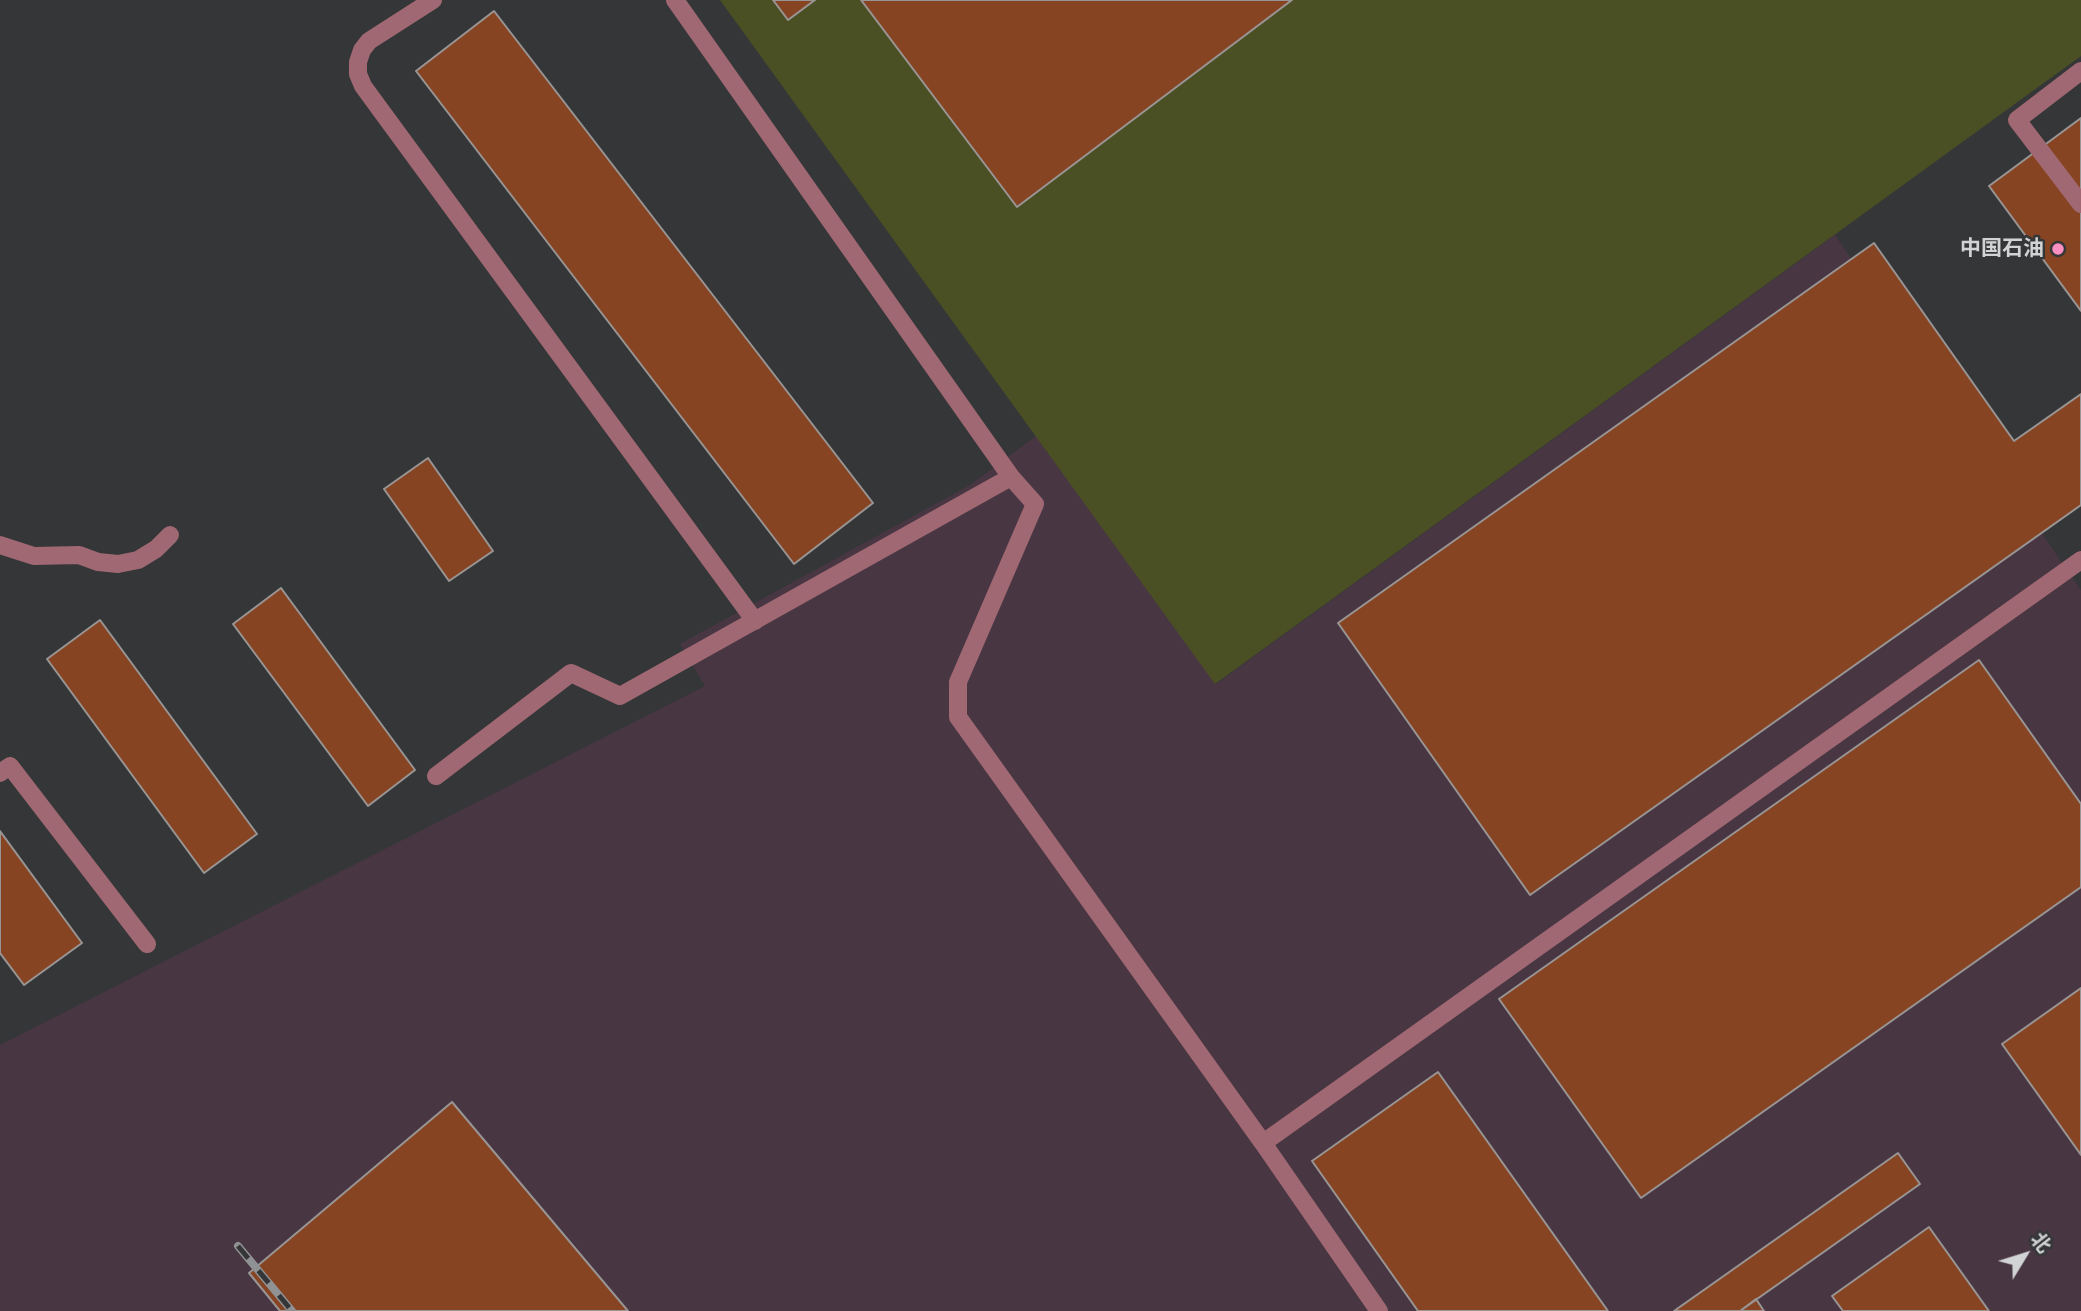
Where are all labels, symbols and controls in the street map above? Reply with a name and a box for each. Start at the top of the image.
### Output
place label: 中国石油 [1960,236,2044,262]
marker: 中国石油 [2050,241,2066,257]
north arrow [1990,1220,2060,1290]
text: 北 [2026,1227,2058,1257]

